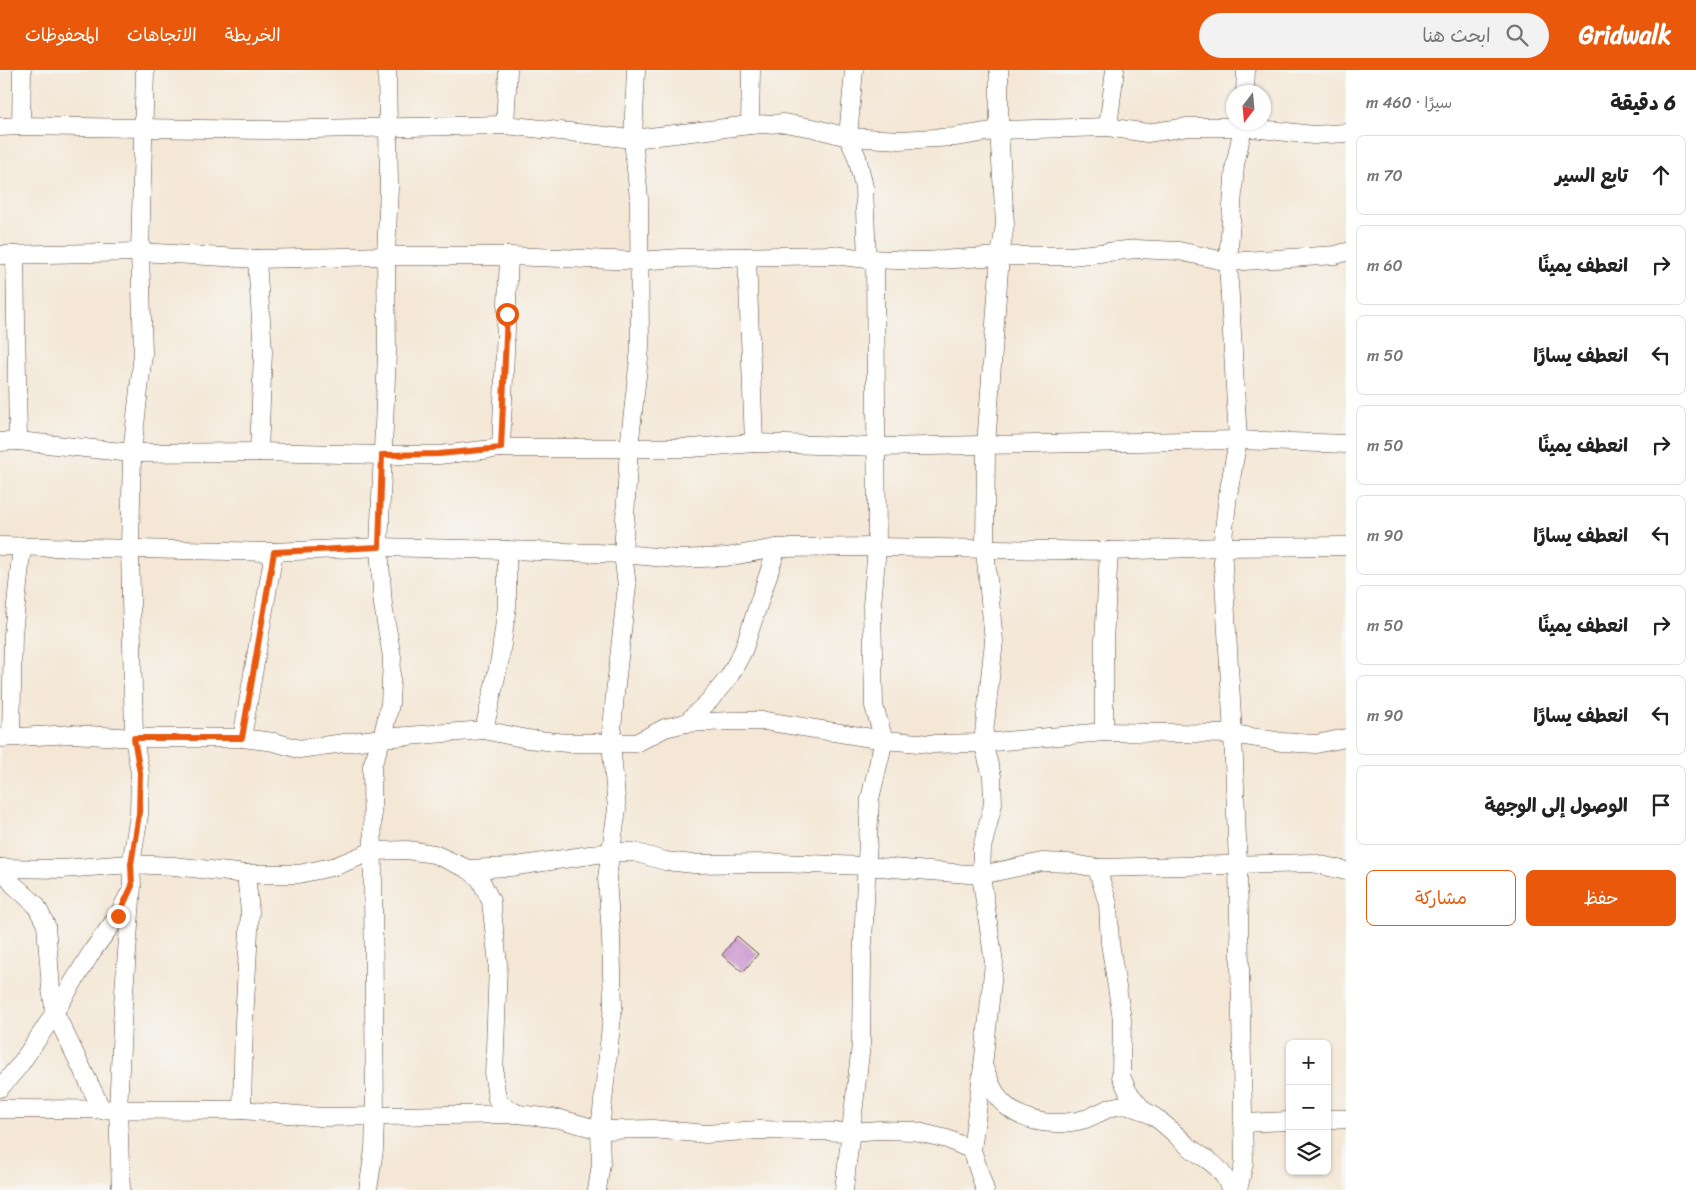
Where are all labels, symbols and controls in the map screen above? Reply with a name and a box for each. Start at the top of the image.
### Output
search box [1199,13,1549,58]
text: Gridwalk [1579,14,1671,56]
text: المحفوظات [25,19,99,51]
text: الاتجاهات [127,19,197,51]
text: الخريطة [225,19,281,51]
text: ابحث هنا [1422,19,1491,52]
icon: search [1503,21,1531,49]
text: 6 دقيقة [1610,84,1676,122]
north arrow [1226,85,1271,130]
text: سيرًا · 460 m [1366,88,1452,117]
text: تابع السير [1555,159,1628,192]
text: 70 m [1367,161,1403,190]
icon: ahead [1647,161,1675,189]
text: انعطف يمينًا [1538,249,1628,282]
text: 60 m [1367,251,1403,280]
icon: right [1647,251,1675,279]
route start [496,303,519,326]
text: انعطف يسارًا [1533,339,1628,372]
text: 50 m [1367,341,1403,370]
icon: left [1647,341,1675,369]
text: انعطف يمينًا [1538,429,1628,462]
text: 50 m [1367,431,1403,460]
icon: right [1647,431,1675,459]
text: انعطف يسارًا [1533,519,1628,552]
text: 90 m [1367,521,1403,550]
icon: left [1647,521,1675,549]
text: انعطف يمينًا [1538,609,1628,642]
text: 50 m [1367,611,1403,640]
icon: right [1647,611,1675,639]
text: انعطف يسارًا [1533,699,1628,732]
text: 90 m [1367,701,1403,730]
icon: left [1647,701,1675,729]
text: الوصول إلى الوجهة [1485,789,1628,822]
icon: arrive [1647,791,1675,819]
button: مشاركة [1366,870,1516,926]
button: حفظ [1526,870,1676,926]
route end [107,905,130,928]
map controls [1286,1040,1331,1175]
button: + [1286,1040,1331,1085]
button: − [1286,1085,1331,1130]
button: layers [1286,1130,1331,1175]

